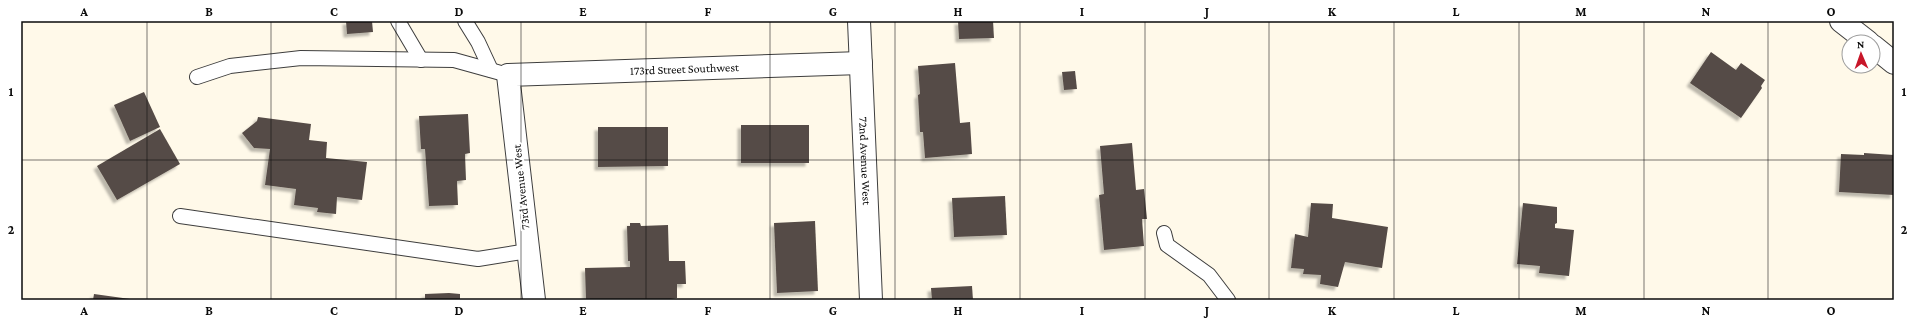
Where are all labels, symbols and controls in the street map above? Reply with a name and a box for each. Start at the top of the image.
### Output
text: A [79,4,88,19]
text: B [205,4,213,19]
text: C [330,4,338,19]
text: D [455,4,464,19]
text: E [579,4,587,19]
text: F [705,4,712,19]
text: G [829,4,837,19]
text: H [954,4,963,19]
text: I [1080,4,1084,19]
text: J [1203,4,1209,19]
text: K [1328,4,1337,19]
text: L [1453,4,1460,19]
text: M [1575,4,1587,19]
text: N [1702,4,1711,19]
text: O [1827,4,1836,19]
north arrow [1841,34,1881,74]
text: N [1857,38,1865,50]
street label: 173rd Street Southwest [630,60,740,78]
text: 1 [9,84,14,99]
text: 1 [1902,84,1907,99]
street label: 72nd Avenue West [856,116,874,206]
street label: 73rd Avenue West [509,143,532,230]
text: 2 [8,222,15,237]
text: 2 [1901,222,1908,237]
text: A [79,303,88,318]
text: B [205,303,213,318]
text: C [330,303,338,318]
text: D [455,303,464,318]
text: E [579,303,587,318]
text: F [705,303,712,318]
text: G [829,303,837,318]
text: H [954,303,963,318]
text: I [1080,303,1084,318]
text: J [1203,303,1209,318]
text: K [1328,303,1337,318]
text: L [1453,303,1460,318]
text: M [1575,303,1587,318]
text: N [1702,303,1711,318]
text: O [1827,303,1836,318]

